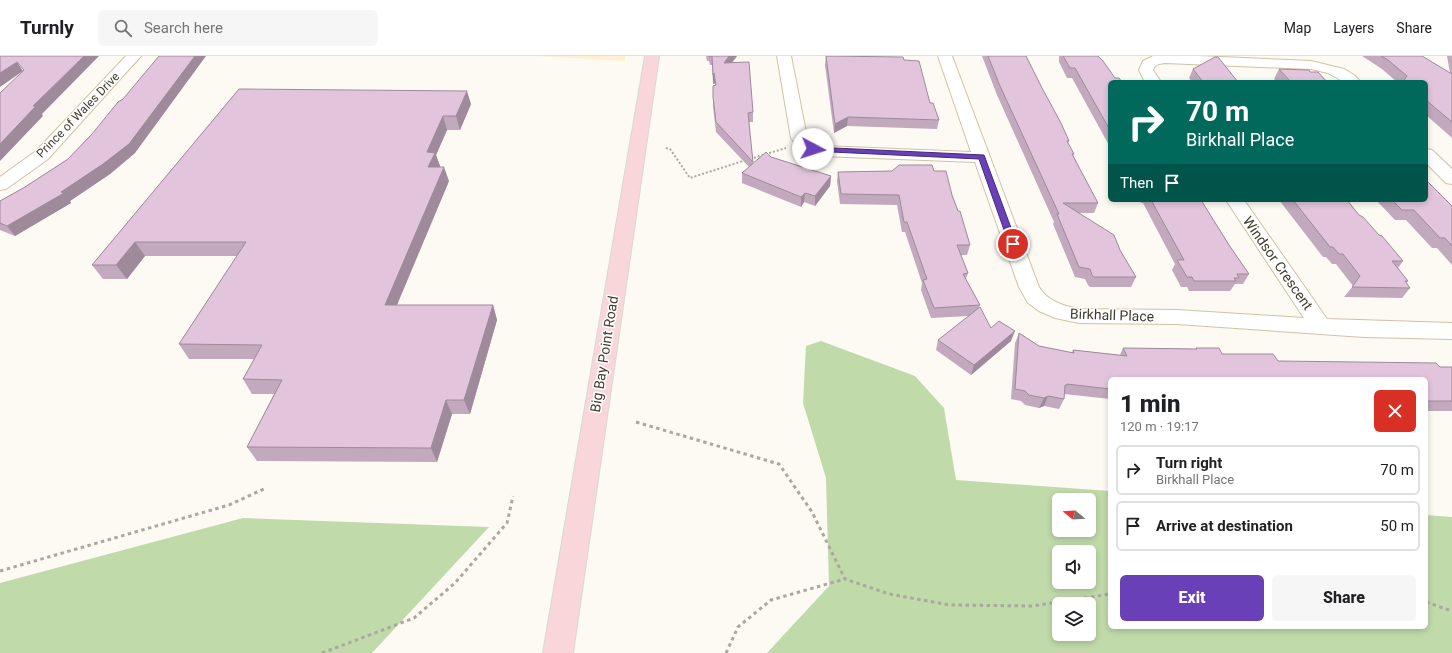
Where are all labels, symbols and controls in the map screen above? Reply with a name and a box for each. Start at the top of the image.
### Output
search box [98,10,378,46]
text: Turnly [20,16,74,39]
icon: search [112,17,134,39]
text: Search here [144,19,223,37]
text: Map [1284,20,1311,36]
text: Layers [1333,20,1374,36]
text: Share [1396,20,1432,36]
street label: Prince of Wales Drive [34,69,122,161]
text: 70 m [1186,95,1249,128]
icon: right [1120,96,1172,148]
position arrow [792,128,834,170]
text: Birkhall Place [1186,129,1294,150]
icon: arrive [1161,172,1183,194]
text: Then [1120,174,1153,192]
street label: Windsor Crescent [1240,213,1316,313]
pin [996,227,1030,261]
icon: arrive [1002,233,1024,255]
street label: Big Bay Point Road [587,295,621,413]
street label: Birkhall Place [1070,306,1154,324]
text: 1 min [1120,390,1181,418]
button: close [1374,390,1416,432]
text: 120 m · 19:17 [1120,419,1199,434]
text: Turn right [1156,454,1222,472]
icon: right [1122,459,1144,481]
text: 70 m [1380,461,1414,479]
text: Birkhall Place [1156,472,1234,487]
north arrow [1052,493,1096,537]
map controls [1052,493,1096,641]
icon: arrive [1122,515,1144,537]
text: Arrive at destination [1156,517,1293,535]
text: 50 m [1380,517,1414,535]
button: sound [1052,545,1096,589]
button: Exit [1120,575,1264,621]
button: Share [1272,575,1416,621]
button: layers [1052,597,1096,641]

